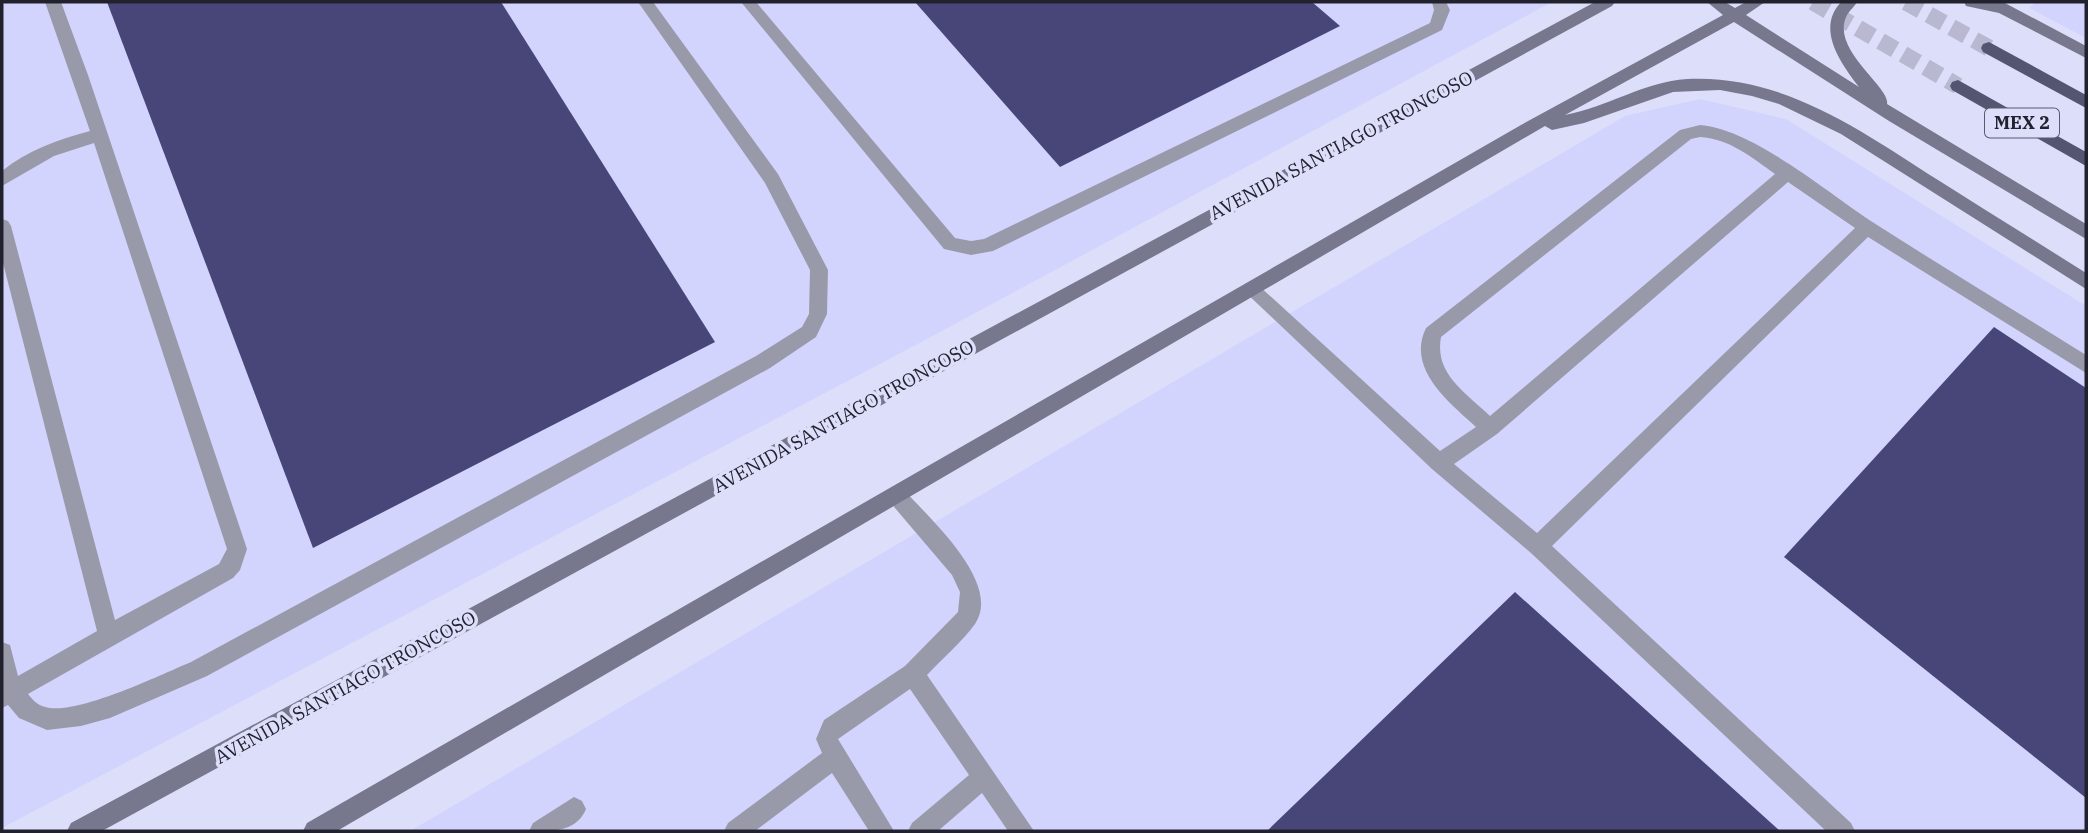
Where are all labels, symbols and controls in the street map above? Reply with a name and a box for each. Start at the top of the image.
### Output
street label: AVENIDA SANTIAGO TRONCOSO [1205,65,1477,225]
road number: MEX 2 [1985,109,2059,138]
street label: AVENIDA SANTIAGO TRONCOSO [708,334,978,498]
street label: AVENIDA SANTIAGO TRONCOSO [210,605,480,769]

